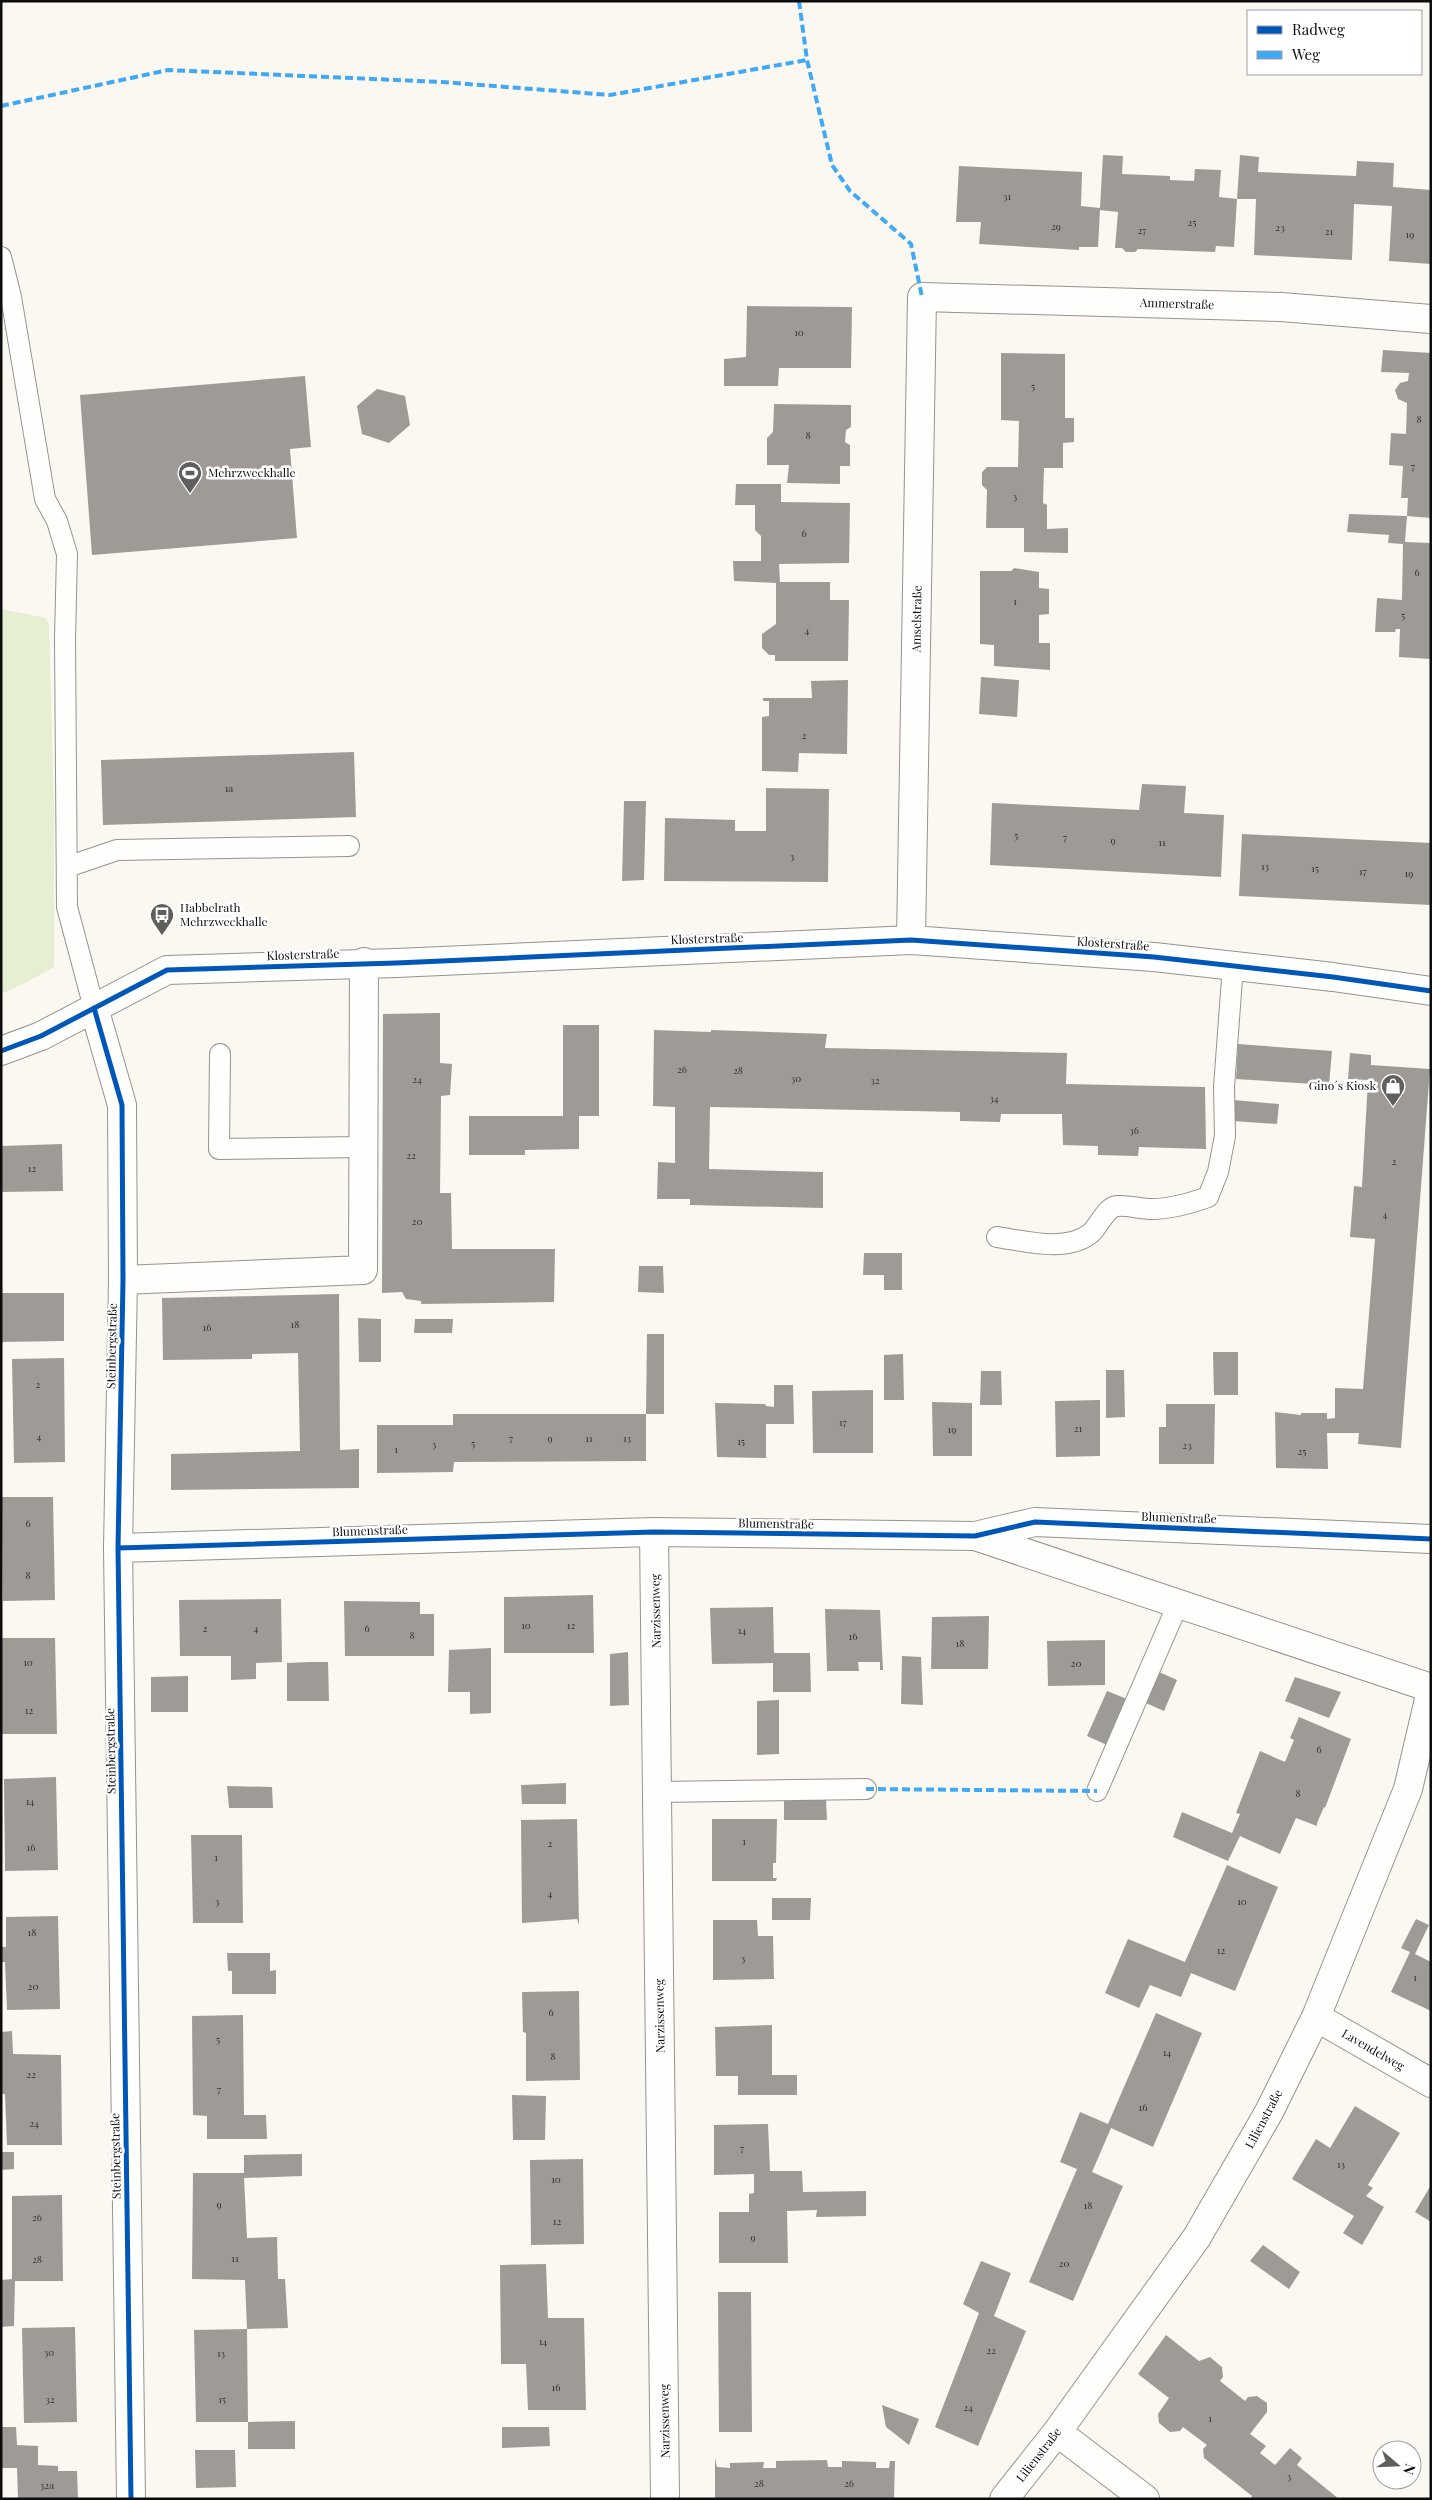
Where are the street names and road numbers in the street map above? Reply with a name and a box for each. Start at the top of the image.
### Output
street label: Ammerstraße [1139,294,1214,312]
street label: Amselstraße [907,585,925,654]
street label: Klosterstraße [670,929,744,947]
street label: Klosterstraße [1076,932,1150,954]
street label: Klosterstraße [266,945,340,963]
street label: Steinbergstraße [102,1303,120,1389]
street label: Blumenstraße [1141,1508,1217,1526]
street label: Blumenstraße [738,1514,814,1532]
street label: Blumenstraße [332,1521,408,1539]
street label: Narzissenweg [646,1573,664,1648]
street label: Steinbergstraße [101,1708,119,1794]
street label: Narzissenweg [650,1978,668,2053]
street label: Lavendelweg [1339,2025,1408,2074]
street label: Lilienstraße [1241,2086,1285,2151]
street label: Steinbergstraße [106,2113,124,2199]
street label: Narzissenweg [655,2383,673,2458]
street label: Lilienstraße [1012,2424,1064,2485]

